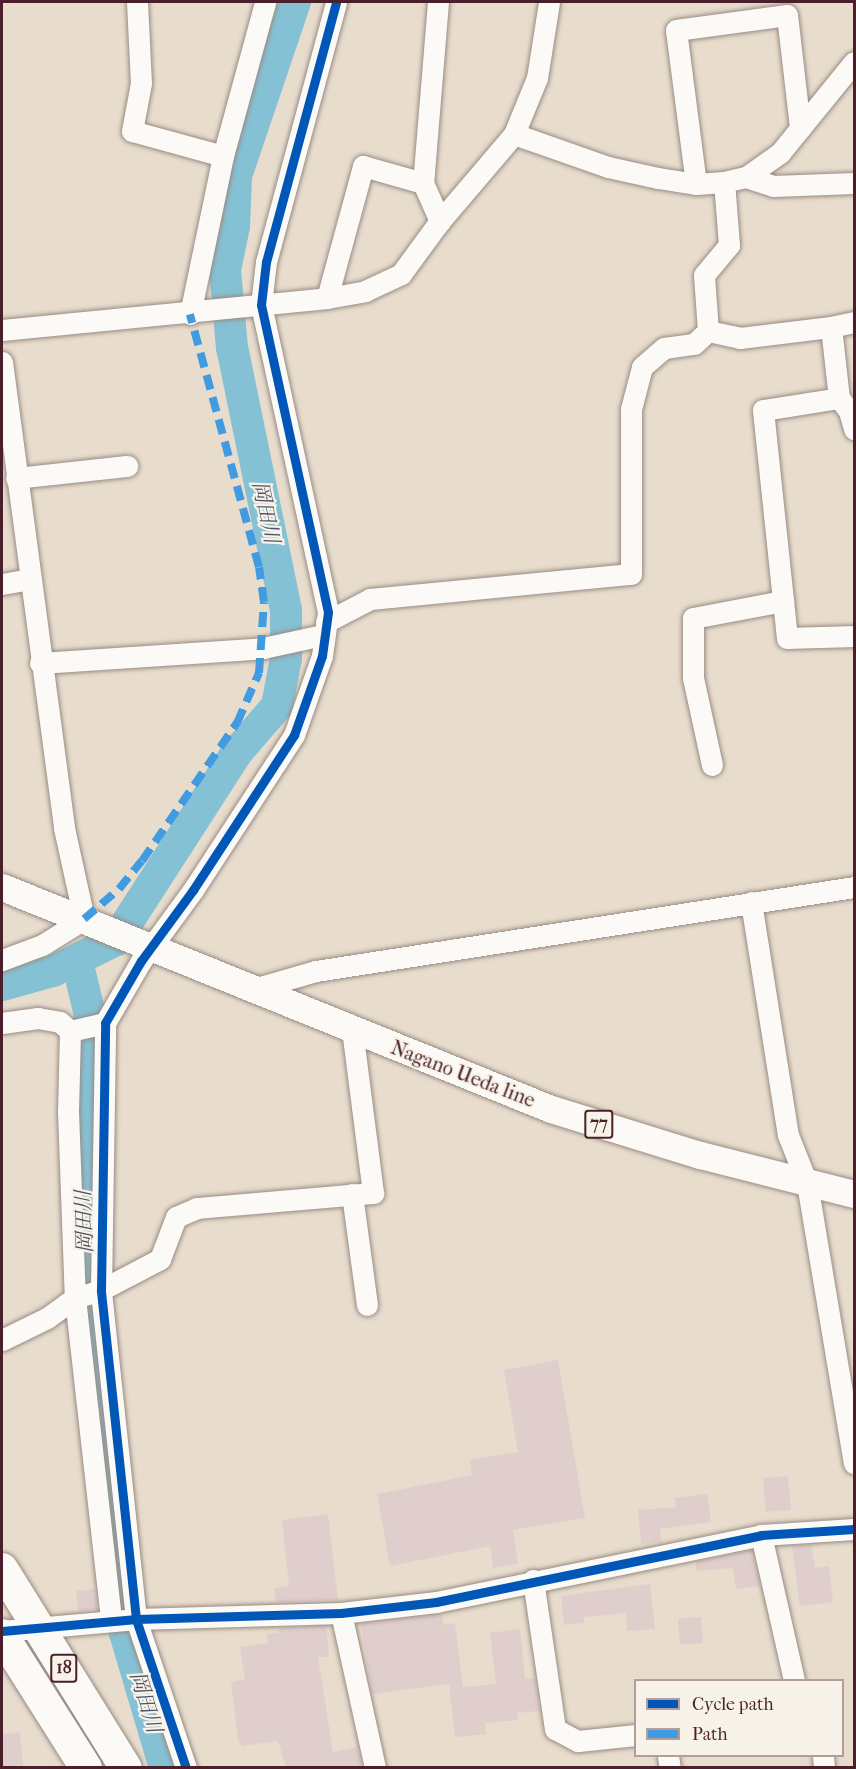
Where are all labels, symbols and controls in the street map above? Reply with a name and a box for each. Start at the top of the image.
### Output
water label: 岡田川 [247,479,285,545]
street label: Nagano Ueda line [387,1035,539,1113]
road number: 77 [584,1109,614,1139]
water label: 岡田川 [70,1190,98,1254]
road number: 18 [49,1653,79,1683]
water label: 岡田川 [125,1668,167,1736]
legend [634,1679,844,1757]
text: Cycle path [692,1694,773,1715]
text: Path [692,1724,728,1745]

